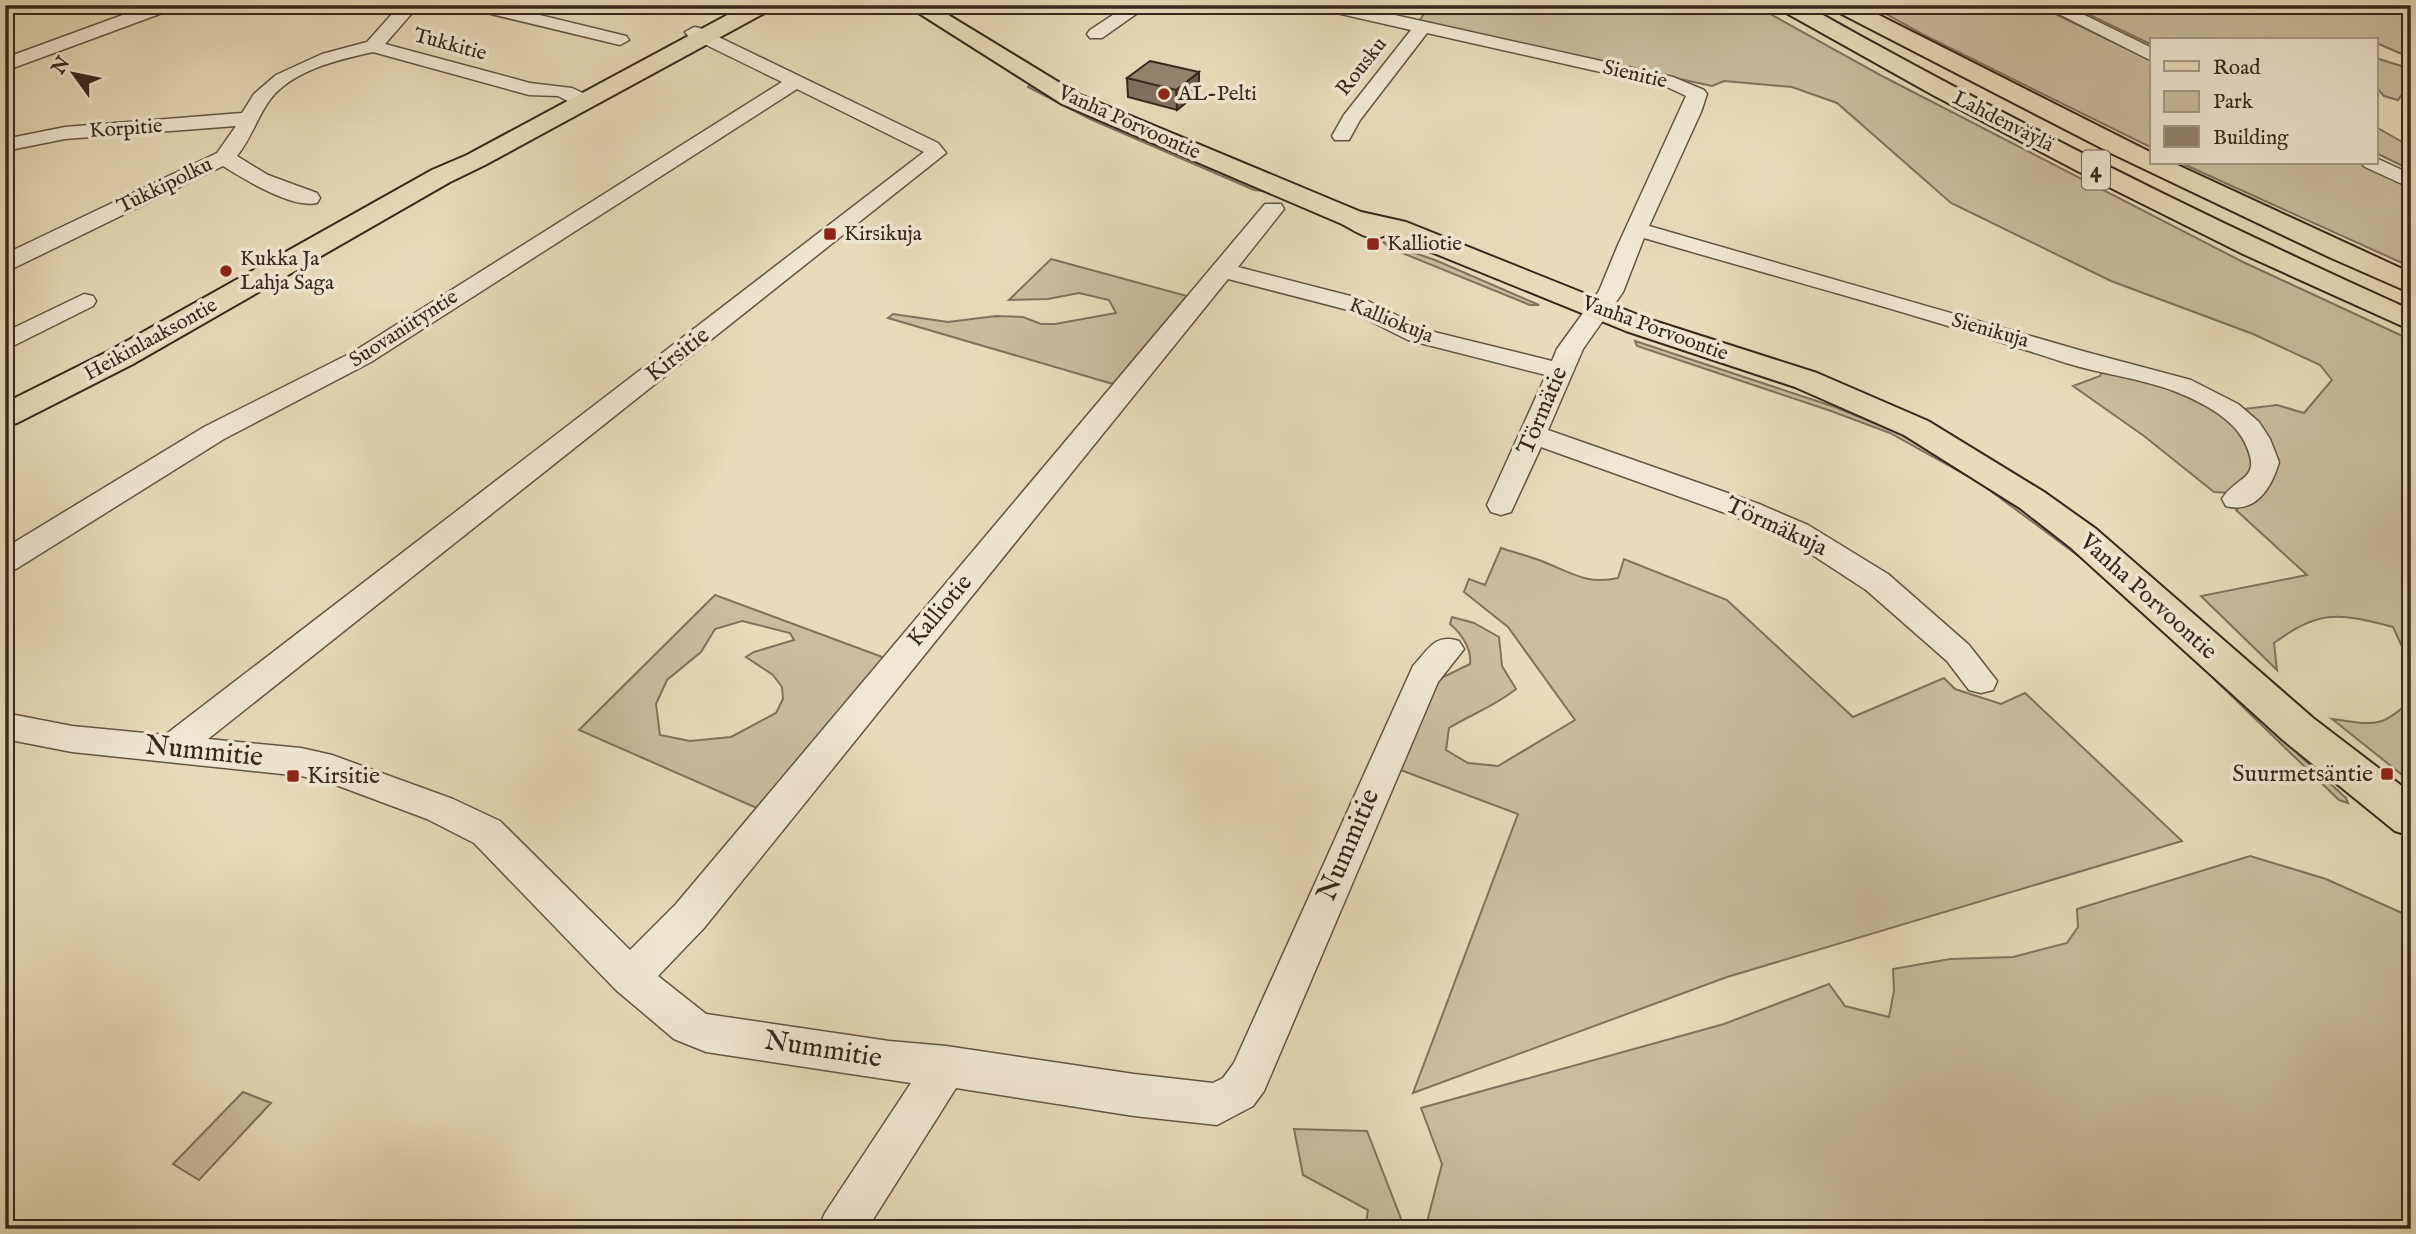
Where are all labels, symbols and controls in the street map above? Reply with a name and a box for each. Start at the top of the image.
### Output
street label: Tukkitie [410,22,490,68]
street label: Rousku [1331,32,1393,102]
north arrow [38,38,108,108]
legend [2150,38,2378,164]
text: N [46,52,76,80]
street label: Sienitie [1600,55,1670,96]
text: Road [2213,55,2261,82]
street label: Vanha Porvoontie [1053,79,1205,167]
place label: AL-Pelti [1177,81,1257,108]
street label: Lahdenväylä [1948,85,2059,159]
marker: AL-Pelti [1156,86,1172,102]
text: Park [2213,89,2254,116]
street label: Korpitie [88,113,164,145]
text: Building [2213,125,2289,152]
road number: 4 [2082,150,2110,190]
street label: Tukkipolku [113,151,217,221]
place label: Kirsikuja [844,221,923,248]
marker: Kirsikuja [822,226,838,242]
place label: Kalliotie [1387,231,1462,258]
marker: Kalliotie [1365,236,1381,252]
place label: Kukka Ja Lahja Saga [240,246,335,297]
marker: Kukka Ja Lahja Saga [218,263,234,279]
street label: Suovaniityntie [344,284,464,374]
street label: Vanha Porvoontie [1577,290,1732,368]
street label: Heikinlaaksontie [80,292,223,388]
street label: Kalliokuja [1345,292,1438,350]
street label: Sienikuja [1948,307,2033,355]
street label: Kirsitie [640,320,716,390]
street label: Törmätie [1511,362,1575,460]
street label: Törmäkuja [1720,490,1832,564]
street label: Vanha Porvoontie [2072,526,2224,667]
street label: Kalliotie [901,568,979,654]
street label: Nummitie [143,728,265,776]
place label: Suurmetsäntie [2232,759,2373,790]
place label: Kirsitie [307,761,380,792]
marker: Suurmetsäntie [2379,766,2395,782]
marker: Kirsitie [285,768,301,784]
street label: Nummitie [1310,783,1388,906]
street label: Nummitie [762,1023,884,1077]

